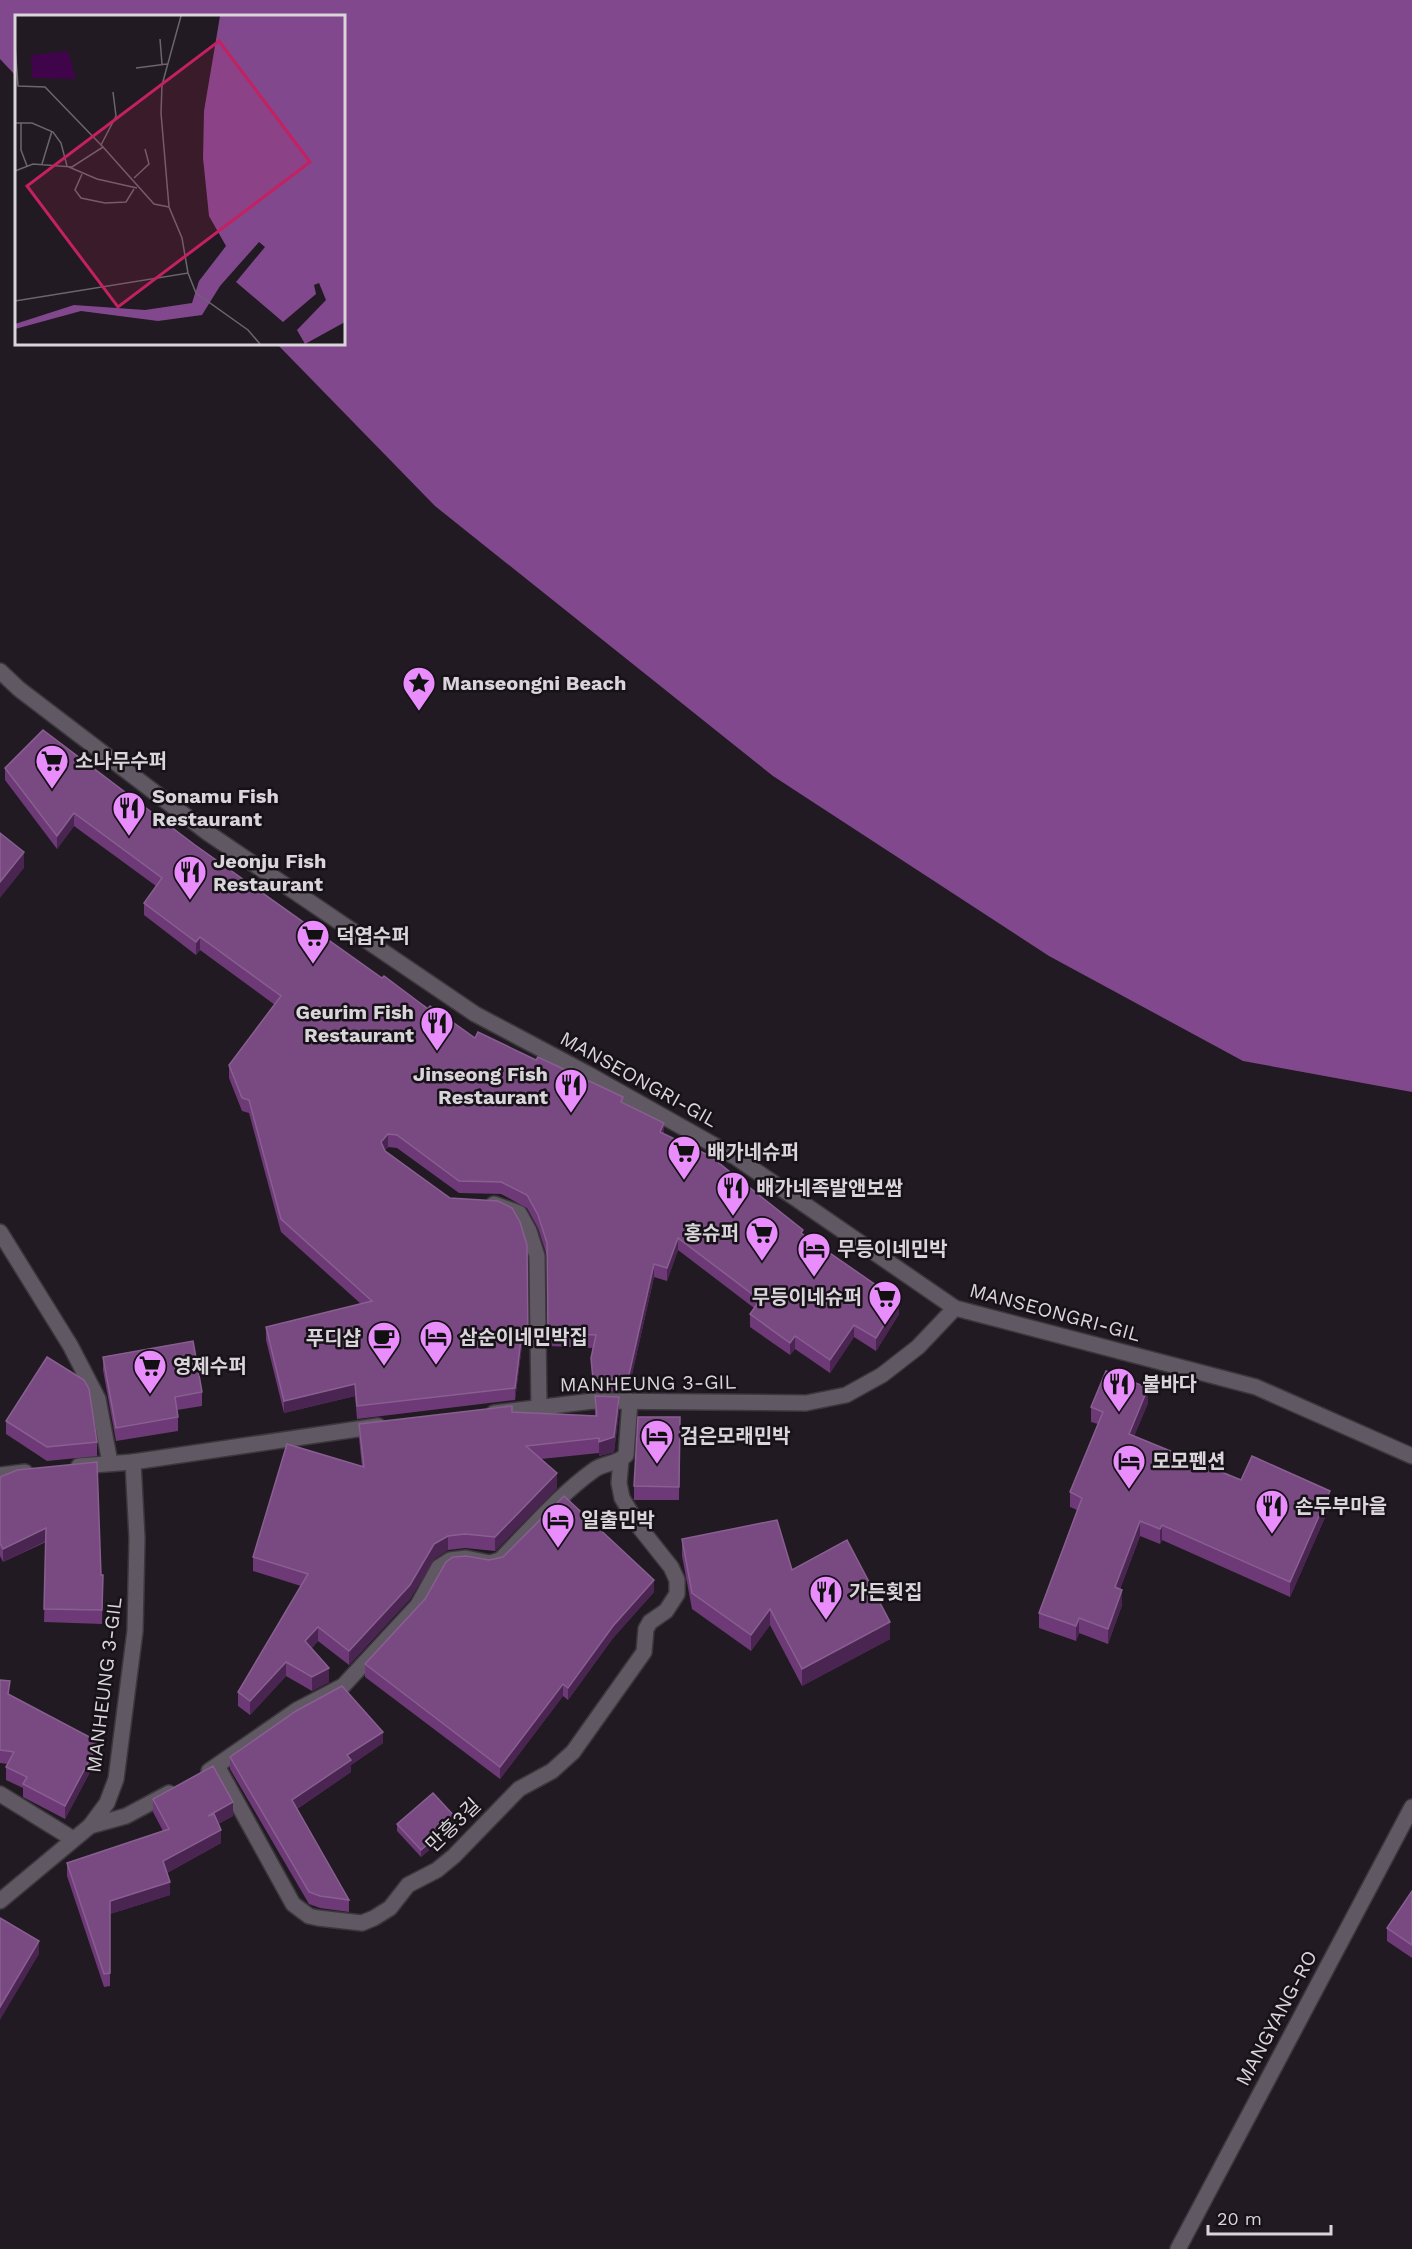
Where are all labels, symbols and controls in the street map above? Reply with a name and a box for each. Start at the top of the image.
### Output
inset map [15,15,345,345]
place icon: Manseongni Beach [401,665,437,712]
place label: Manseongni Beach [442,671,626,695]
supermarket icon: 소나무수퍼 [34,743,70,790]
place label: 소나무수퍼 [75,749,167,773]
place label: Sonamu Fish Restaurant [152,784,279,831]
restaurant icon: Sonamu Fish Restaurant [111,790,147,837]
place label: Jeonju Fish Restaurant [213,849,326,896]
restaurant icon: Jeonju Fish Restaurant [172,854,208,901]
supermarket icon: 덕엽수퍼 [295,918,331,965]
place label: 덕엽수퍼 [336,924,410,948]
place label: Geurim Fish Restaurant [296,1000,414,1047]
restaurant icon: Geurim Fish Restaurant [419,1005,455,1052]
street label: MANSEONGRI-GIL [556,1026,722,1132]
place label: Jinseong Fish Restaurant [413,1062,548,1109]
restaurant icon: Jinseong Fish Restaurant [553,1067,589,1114]
supermarket icon: 배가네슈퍼 [666,1134,702,1181]
place label: 배가네슈퍼 [707,1140,799,1164]
restaurant icon: 배가네족발앤보쌈 [715,1170,751,1217]
place label: 배가네족발앤보쌈 [756,1176,903,1200]
supermarket icon: 홍슈퍼 [744,1215,780,1262]
place label: 홍슈퍼 [684,1221,739,1245]
hotel icon: 무등이네민박 [796,1231,832,1278]
place label: 무등이네민박 [837,1237,948,1261]
street label: MANSEONGRI-GIL [967,1278,1143,1346]
supermarket icon: 무등이네슈퍼 [867,1279,903,1326]
place label: 무등이네슈퍼 [752,1285,862,1309]
hotel icon: 삼순이네민박집 [418,1319,454,1366]
cafe icon: 푸디샵 [366,1320,402,1367]
place label: 삼순이네민박집 [459,1325,588,1349]
place label: 푸디샵 [306,1326,361,1350]
supermarket icon: 영제수퍼 [132,1348,168,1395]
place label: 영제수퍼 [173,1354,247,1378]
restaurant icon: 불바다 [1101,1366,1137,1413]
street label: MANHEUNG 3-GIL [559,1369,737,1397]
place label: 불바다 [1142,1372,1197,1396]
hotel icon: 검은모래민박 [639,1418,675,1465]
place label: 검은모래민박 [680,1424,791,1448]
hotel icon: 모모펜션 [1111,1443,1147,1490]
place label: 모모펜션 [1152,1449,1226,1473]
restaurant icon: 손두부마을 [1254,1488,1290,1535]
place label: 손두부마을 [1295,1494,1387,1518]
hotel icon: 일출민박 [540,1502,576,1549]
place label: 일출민박 [581,1508,655,1532]
restaurant icon: 가든횟집 [808,1574,844,1621]
place label: 가든횟집 [849,1580,923,1604]
street label: MANHEUNG 3-GIL [81,1596,127,1774]
street label: 만흥3길 [421,1793,485,1857]
street label: MANGYANG-RO [1230,1946,1322,2090]
scale bar [1208,2198,1331,2236]
text: 20 m [1217,2208,1262,2229]

